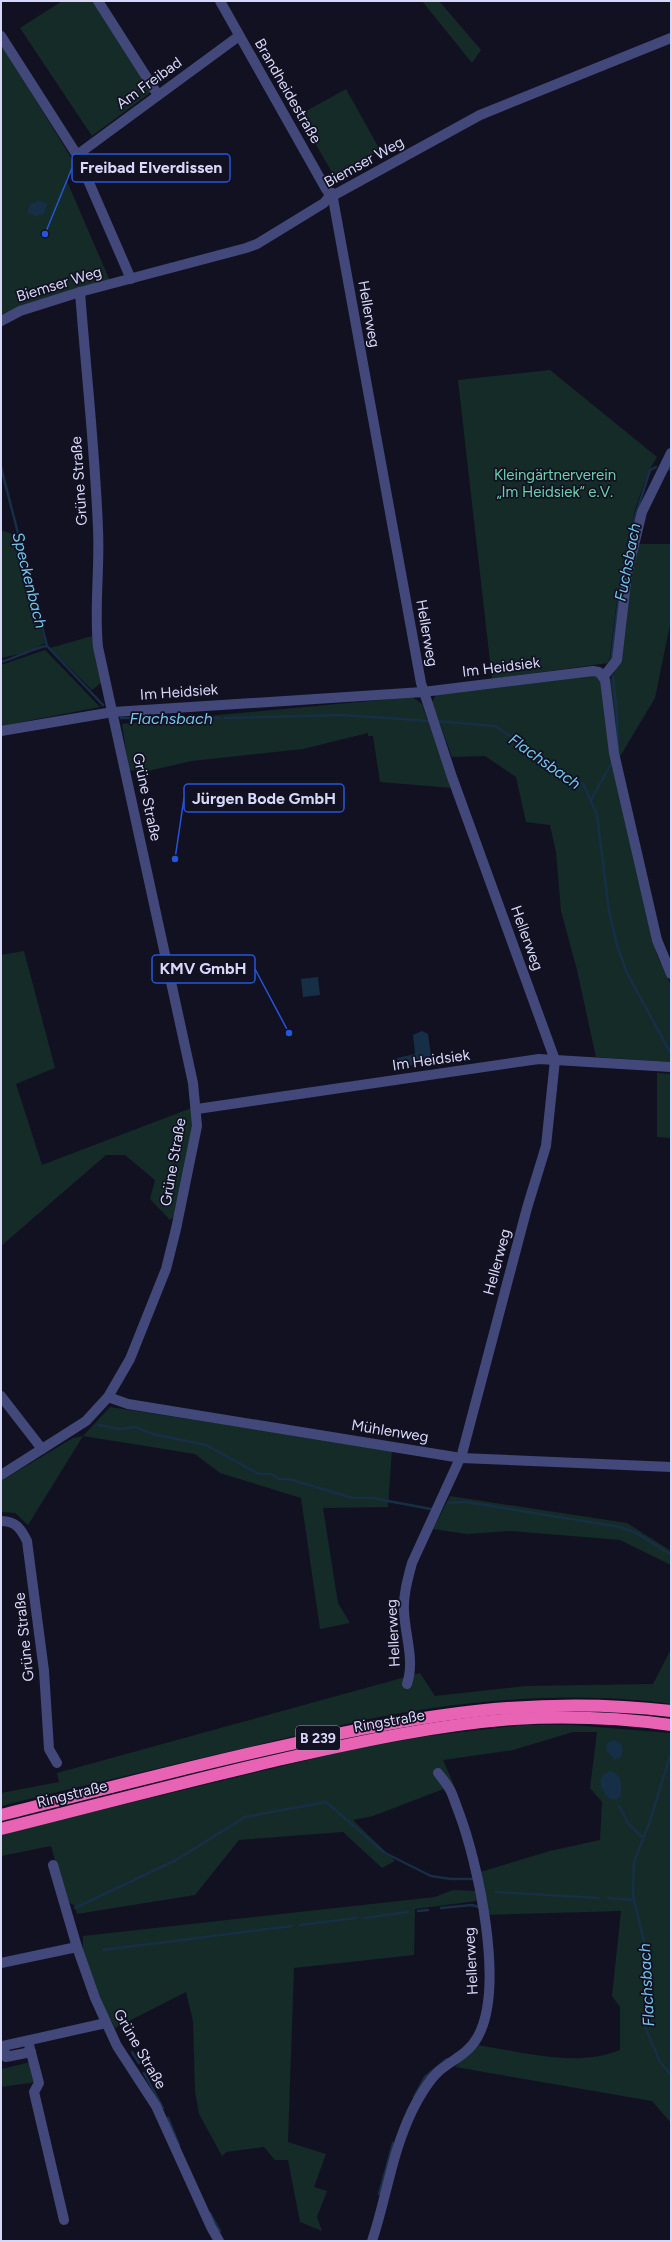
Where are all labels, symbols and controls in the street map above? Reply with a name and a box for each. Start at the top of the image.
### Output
street label: Brandheidestraße [251,35,325,147]
street label: Am Freibad [113,53,185,113]
street label: Biemser Weg [321,133,407,191]
callout: Freibad Elverdissen [72,154,230,182]
text: Freibad Elverdissen [80,158,222,177]
street label: Biemser Weg [14,262,104,306]
street label: Hellerweg [354,279,384,349]
street label: Grüne Straße [67,436,91,526]
park label: Kleingärtnerverein „Im Heidsiek“ e.V. [494,466,616,501]
water label: Fuchsbach [611,521,644,603]
water label: Speckenbach [8,530,51,630]
street label: Hellerweg [412,598,442,668]
street label: Im Heidsiek [461,653,542,681]
street label: Im Heidsiek [139,680,219,704]
water label: Flachsbach [129,709,213,728]
water label: Flachsbach [505,730,584,793]
street label: Grüne Straße [129,751,165,843]
callout: Jürgen Bode GmbH [184,784,344,812]
text: Jürgen Bode GmbH [192,789,336,808]
street label: Hellerweg [507,903,547,973]
callout: KMV GmbH [152,955,255,983]
text: KMV GmbH [159,959,247,978]
street label: Im Heidsiek [391,1046,472,1074]
street label: Grüne Straße [156,1116,190,1208]
street label: Hellerweg [480,1227,514,1297]
street label: Mühlenweg [350,1416,430,1446]
street label: Grüne Straße [10,1592,38,1682]
street label: Hellerweg [382,1599,404,1667]
street label: Ringstraße [352,1706,426,1736]
road number: B 239 [296,1726,340,1750]
street label: Ringstraße [35,1777,109,1811]
street label: Hellerweg [460,1927,482,1995]
water label: Flachsbach [635,1943,658,2027]
street label: Grüne Straße [110,2006,170,2092]

